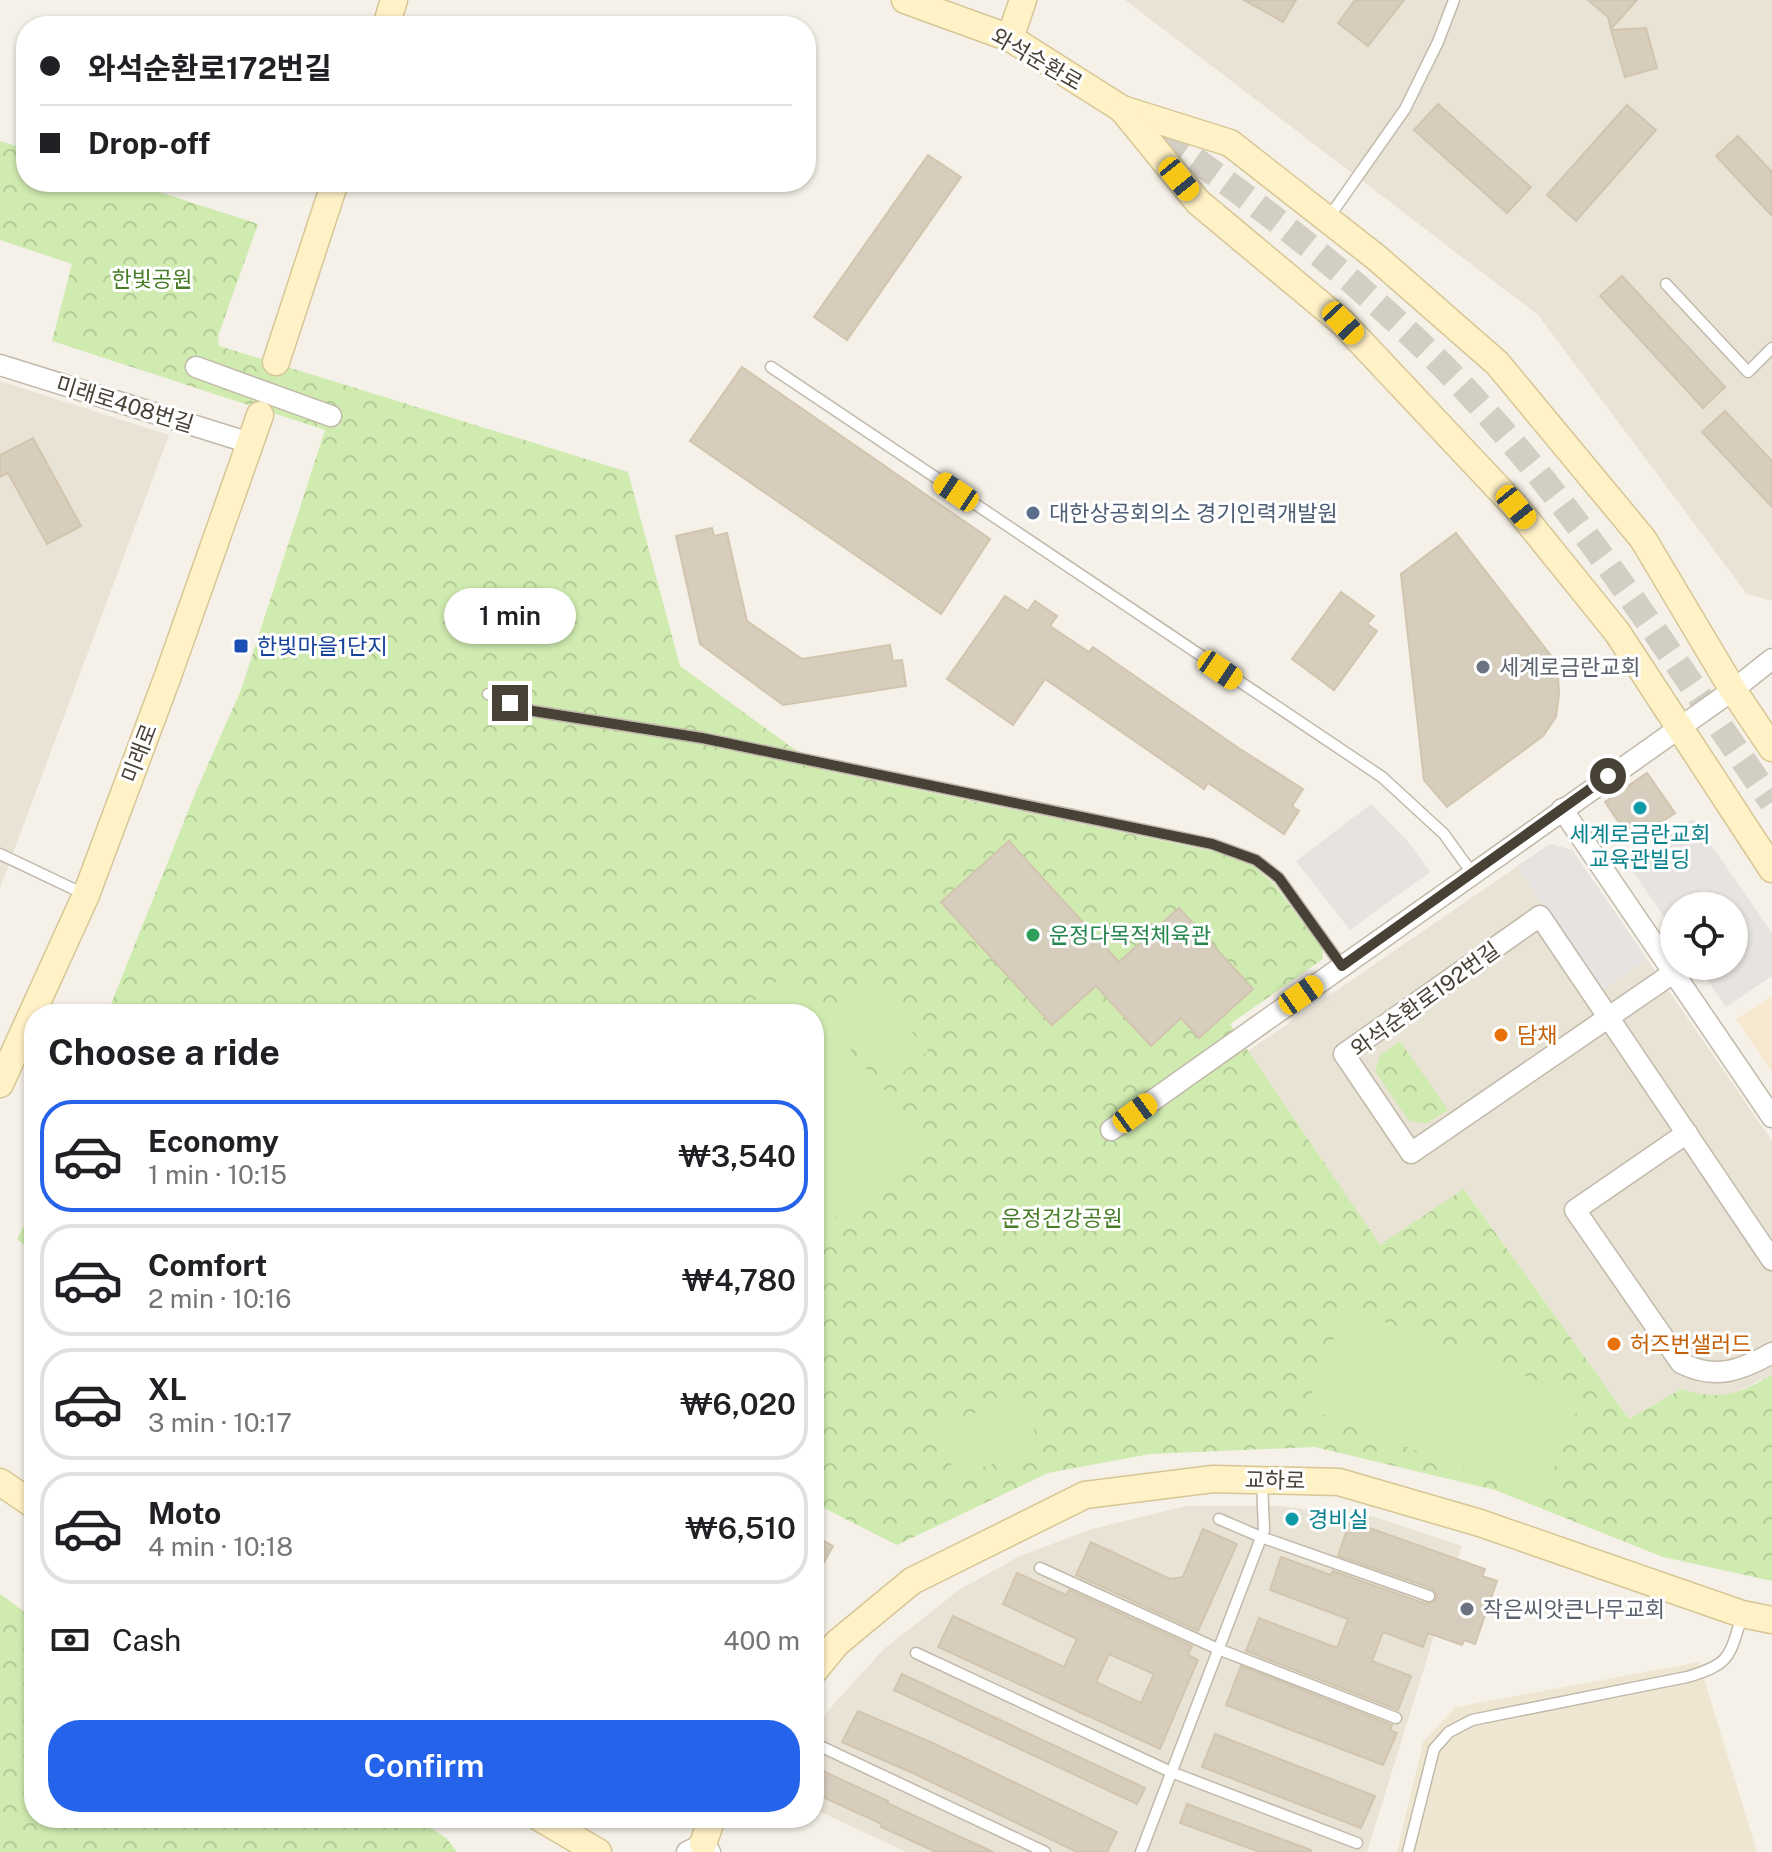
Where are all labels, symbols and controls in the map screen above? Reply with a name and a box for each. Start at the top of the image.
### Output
street label: 와석순환로 [987,22,1087,96]
text: 와석순환로172번길 [88,50,332,86]
text: Drop-off [88,125,210,161]
car [1155,153,1203,205]
park label: 한빛공원 [112,266,192,292]
car [1318,297,1368,349]
street label: 미래로408번길 [53,371,197,437]
car [929,469,983,515]
car [1492,481,1540,533]
place label: 대한상공회의소 경기인력개발원 [1049,500,1338,526]
marker: 대한상공회의소 경기인력개발원 [1024,504,1042,522]
callout: 1 min [444,587,576,643]
text: 1 min [479,600,541,631]
place label: 한빛마을1단지 [257,633,387,659]
marker: 한빛마을1단지 [232,637,250,655]
car [1193,647,1247,693]
place label: 세계로금란교회 [1499,654,1641,680]
marker: 세계로금란교회 [1474,658,1492,676]
route end [492,685,528,721]
street label: 미래로 [116,720,162,786]
route start [1590,758,1626,794]
marker: 세계로금란교회 교육관빌딩 [1631,799,1649,817]
place label: 세계로금란교회 교육관빌딩 [1569,821,1711,872]
map controls [1660,892,1748,980]
button: locate [1660,892,1748,980]
place label: 운정다목적체육관 [1049,922,1211,948]
marker: 운정다목적체육관 [1024,926,1042,944]
street label: 와석순환로192번길 [1346,936,1504,1062]
car [1274,971,1328,1019]
place label: 담채 [1517,1022,1557,1048]
marker: 담채 [1492,1026,1510,1044]
text: Choose a ride [48,1031,280,1073]
car [1109,1089,1161,1137]
icon: car [52,1120,124,1192]
text: Economy [148,1123,279,1159]
text: ₩3,540 [678,1138,796,1174]
text: 1 min · 10:15 [148,1159,287,1190]
park label: 운정건강공원 [1001,1205,1123,1231]
icon: car [52,1244,124,1316]
text: Comfort [148,1247,267,1283]
text: ₩4,780 [682,1262,796,1298]
text: 2 min · 10:16 [148,1283,291,1314]
place label: 허즈번샐러드 [1630,1331,1751,1357]
marker: 허즈번샐러드 [1605,1335,1623,1353]
icon: car [52,1368,124,1440]
text: XL [148,1371,187,1407]
text: ₩6,020 [680,1386,796,1422]
text: 3 min · 10:17 [148,1407,292,1438]
street label: 교하로 [1244,1466,1306,1494]
icon: car [52,1492,124,1564]
text: Moto [148,1495,221,1531]
place label: 경비실 [1308,1506,1369,1532]
text: ₩6,510 [685,1510,796,1546]
marker: 경비실 [1283,1510,1301,1528]
text: 4 min · 10:18 [148,1531,293,1562]
place label: 작은씨앗큰나무교회 [1483,1596,1665,1622]
marker: 작은씨앗큰나무교회 [1458,1600,1476,1618]
icon: cash [48,1618,92,1662]
text: Cash [112,1622,181,1658]
text: 400 m [723,1625,800,1656]
button: Confirm [48,1720,800,1812]

